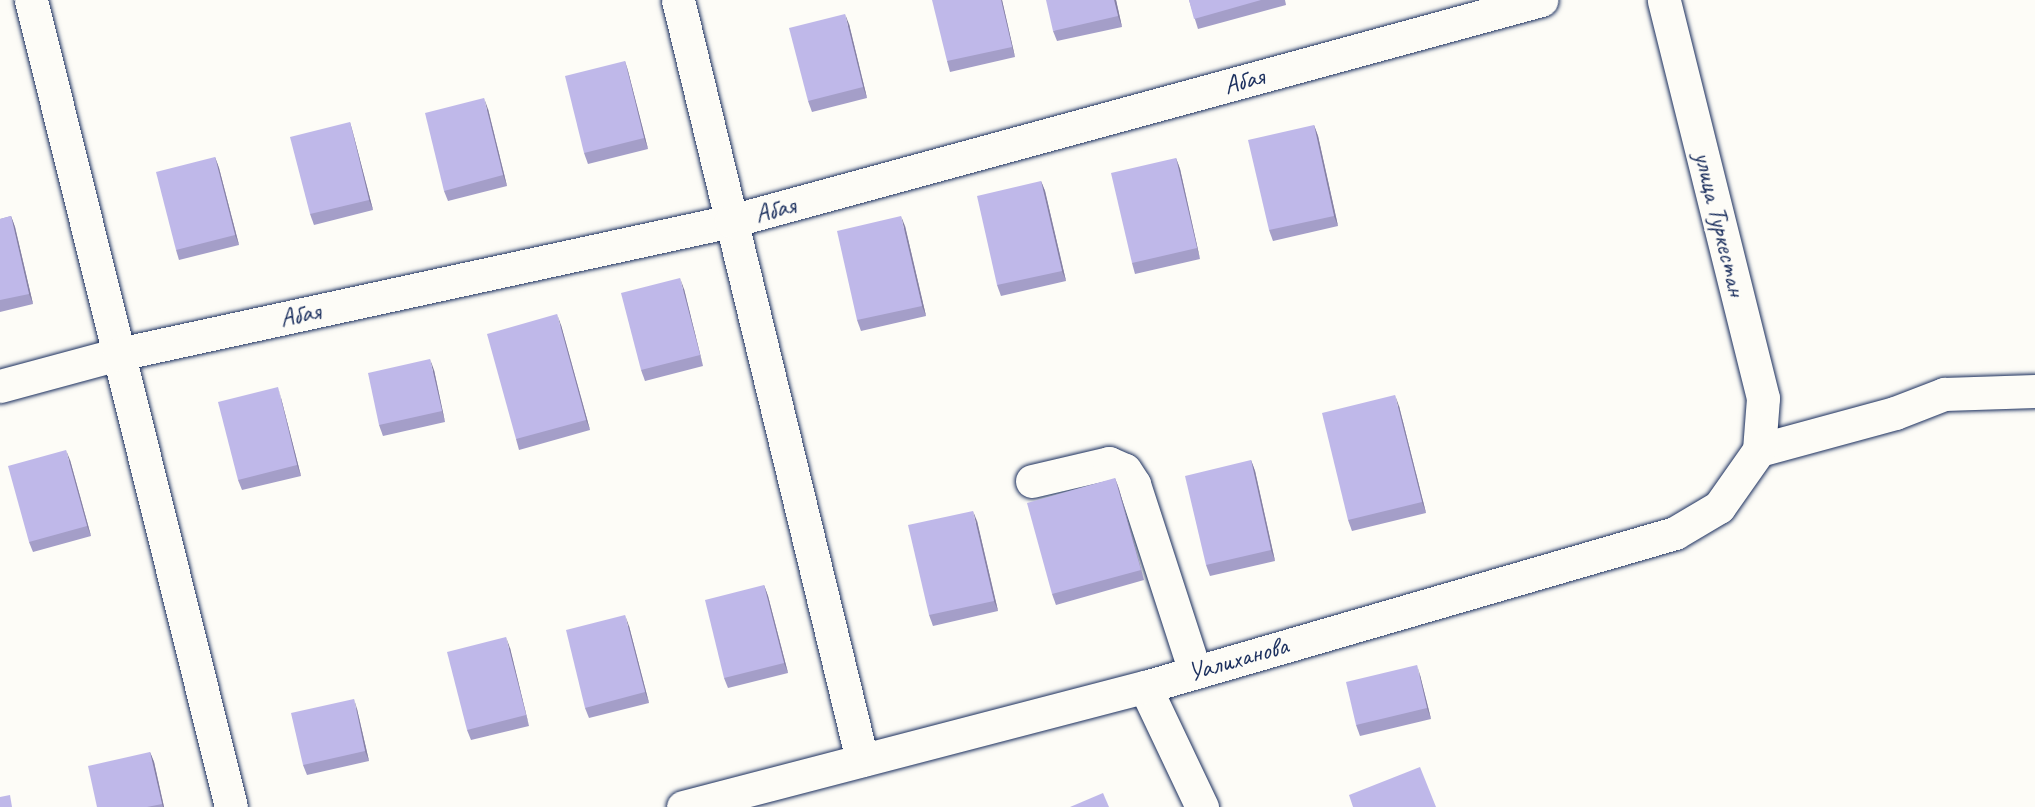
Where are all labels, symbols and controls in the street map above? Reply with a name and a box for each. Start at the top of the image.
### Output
street label: Абая [1220,61,1268,101]
street label: улица Туркестан [1687,149,1753,299]
street label: Абая [751,190,799,230]
street label: Абая [277,296,323,334]
street label: Уалиханова [1184,630,1292,688]

